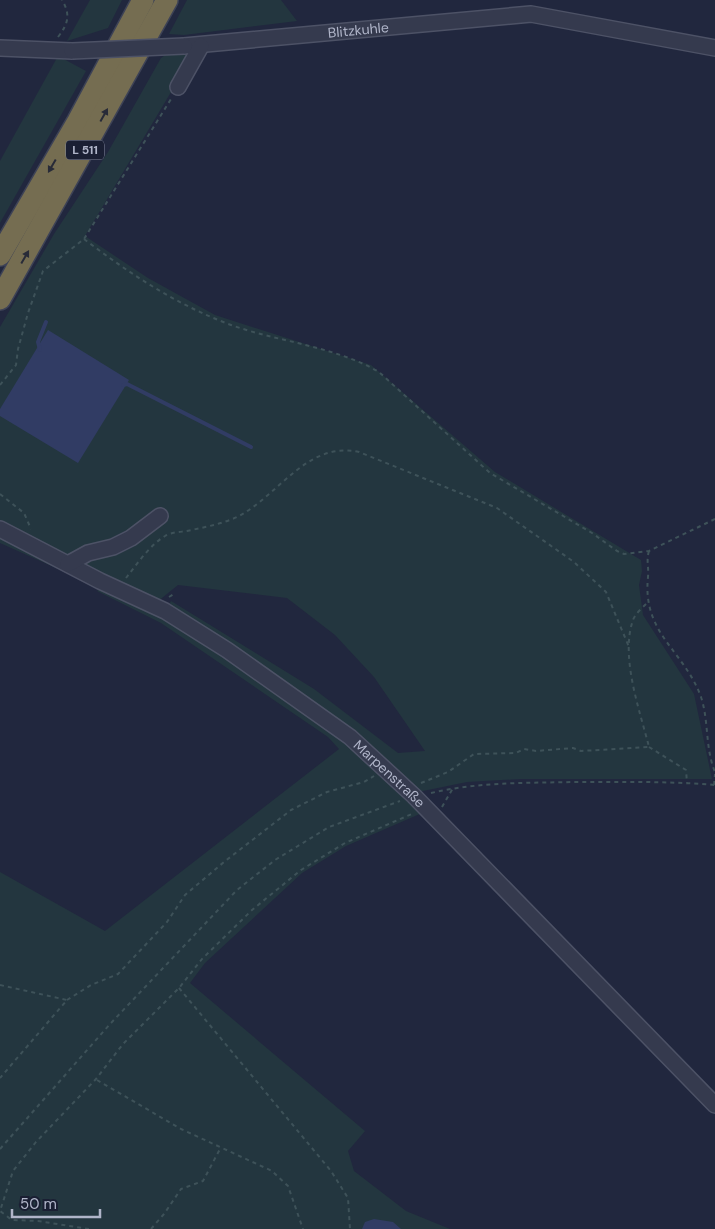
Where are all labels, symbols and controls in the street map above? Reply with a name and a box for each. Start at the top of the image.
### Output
street label: Blitzkuhle [327,18,390,42]
one-way arrow [100,109,109,122]
road number: L 511 [66,140,104,160]
one-way arrow [48,159,57,172]
one-way arrow [20,250,29,263]
street label: Marpenstraße [350,736,429,811]
scale bar [12,1186,100,1218]
text: 50 m [20,1194,57,1214]

